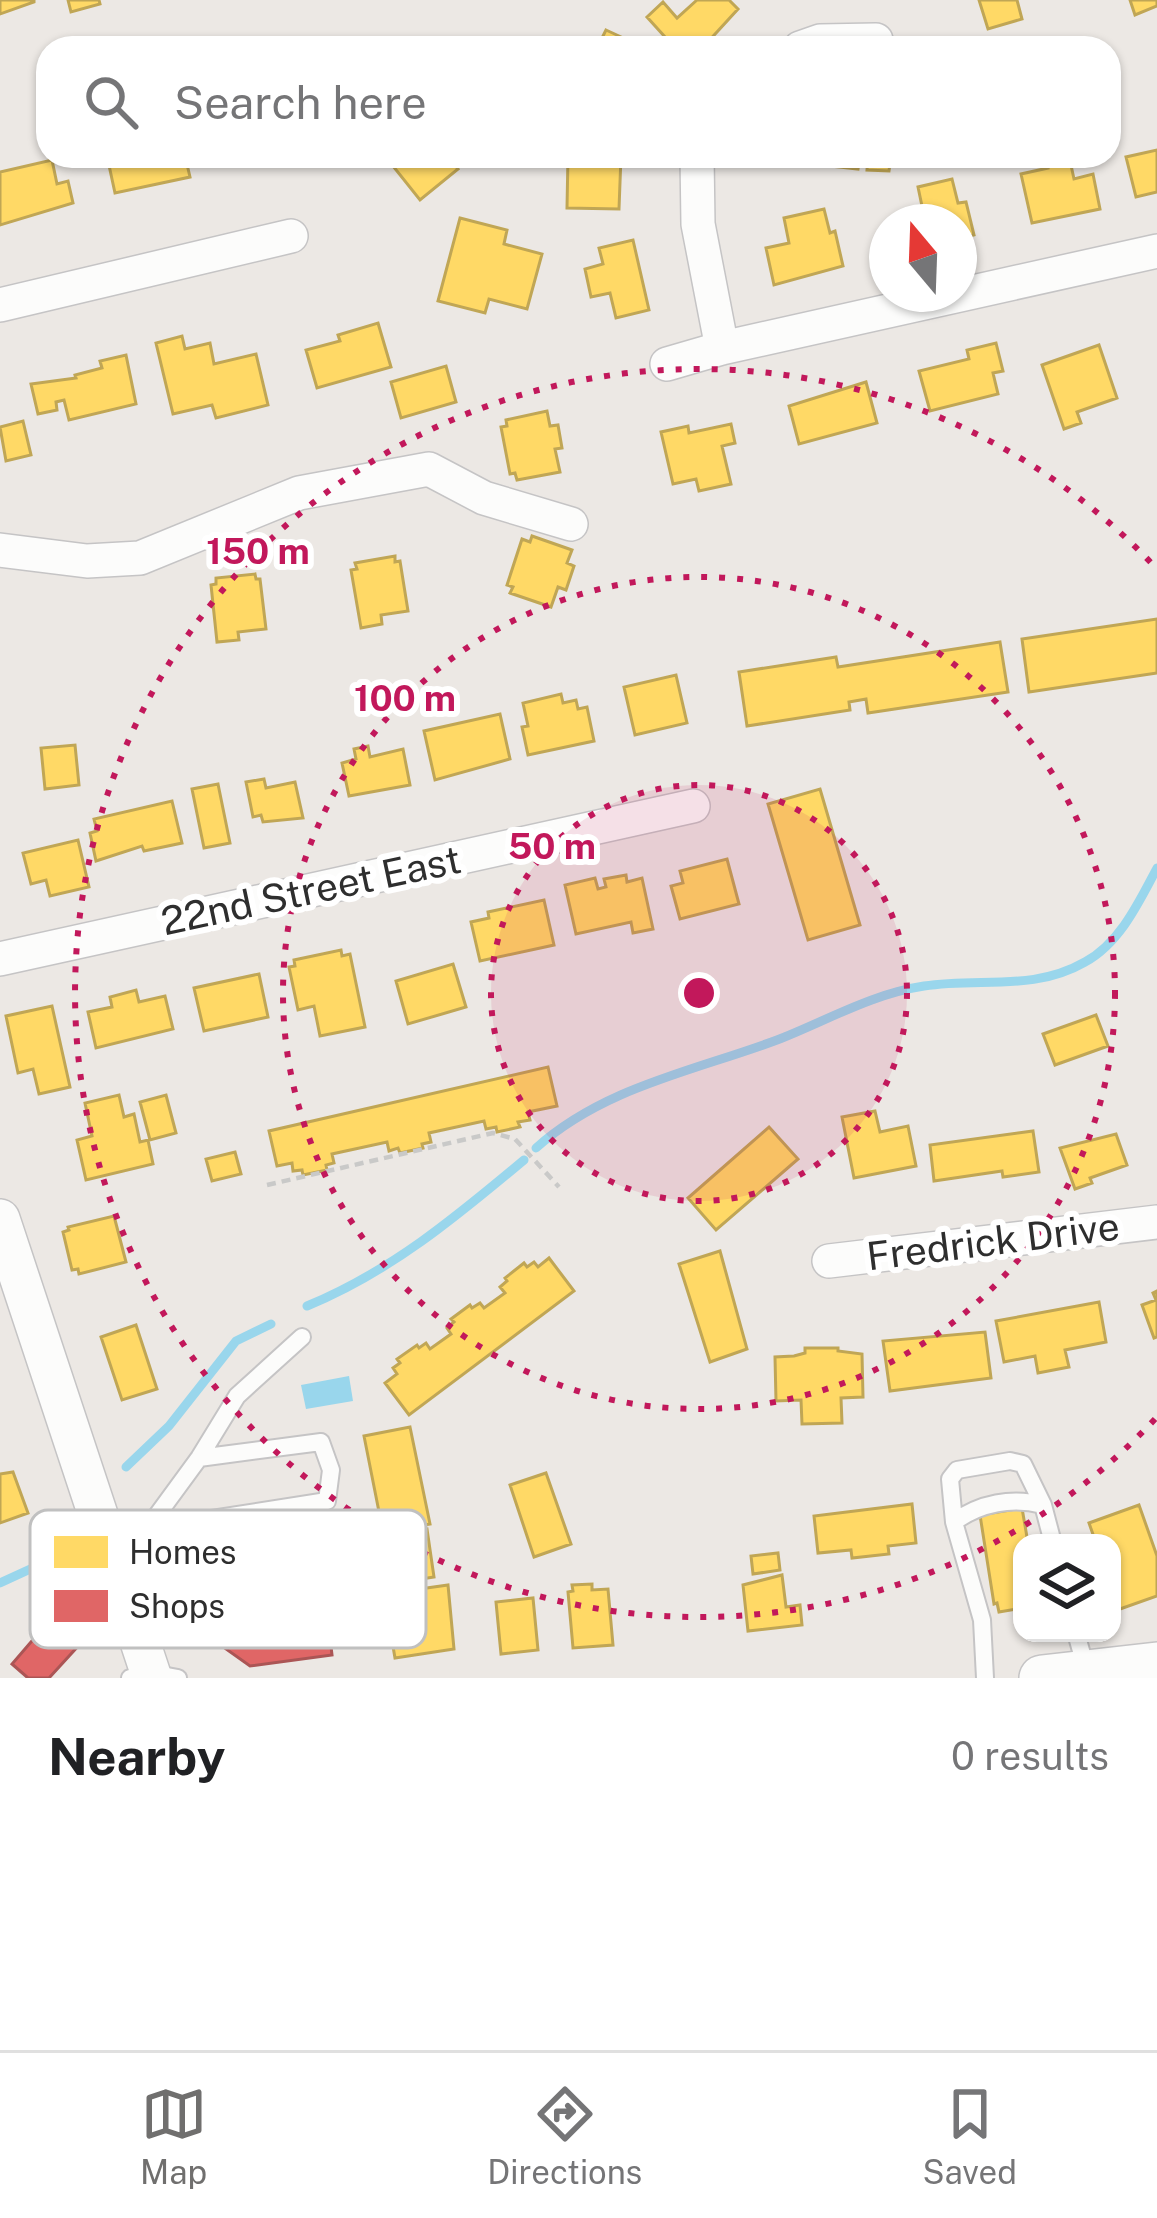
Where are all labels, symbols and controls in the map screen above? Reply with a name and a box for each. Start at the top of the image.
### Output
search box [36,36,1121,168]
icon: search [78,69,144,135]
text: Search here [174,76,427,129]
north arrow [869,204,977,312]
text: 150 m [206,530,310,572]
text: 100 m [354,677,456,719]
text: 50 m [508,825,596,867]
street label: 22nd Street East [157,836,465,944]
centre of rings [678,972,720,1014]
street label: Fredrick Drive [864,1203,1122,1279]
legend [30,1510,426,1648]
text: Homes [129,1533,237,1571]
map controls [1013,1534,1121,1642]
button: layers [1013,1534,1121,1642]
text: Shops [129,1587,225,1625]
text: Nearby [48,1727,225,1786]
text: 0 results [951,1733,1109,1779]
tab: Map [140,2081,207,2191]
tab: Directions [487,2081,642,2191]
tab: Saved [923,2081,1017,2191]

